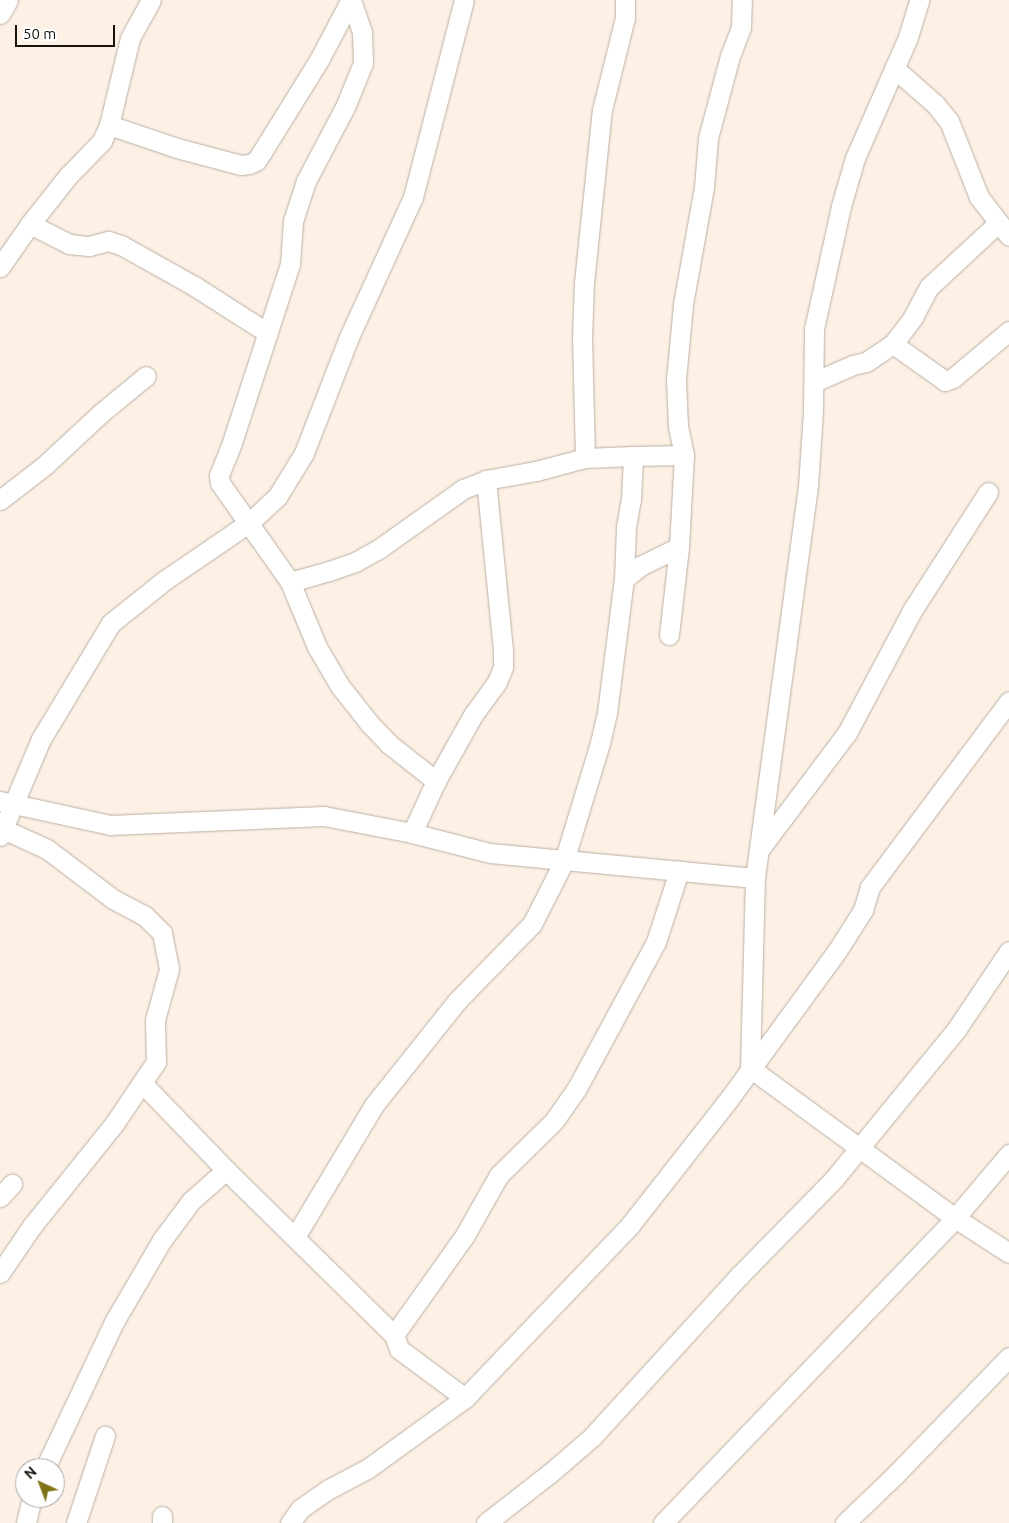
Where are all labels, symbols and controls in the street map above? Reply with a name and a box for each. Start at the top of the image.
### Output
scale bar [18,15,118,47]
text: 50 m [23,25,56,42]
north arrow [15,1458,65,1508]
text: N [21,1463,40,1482]

